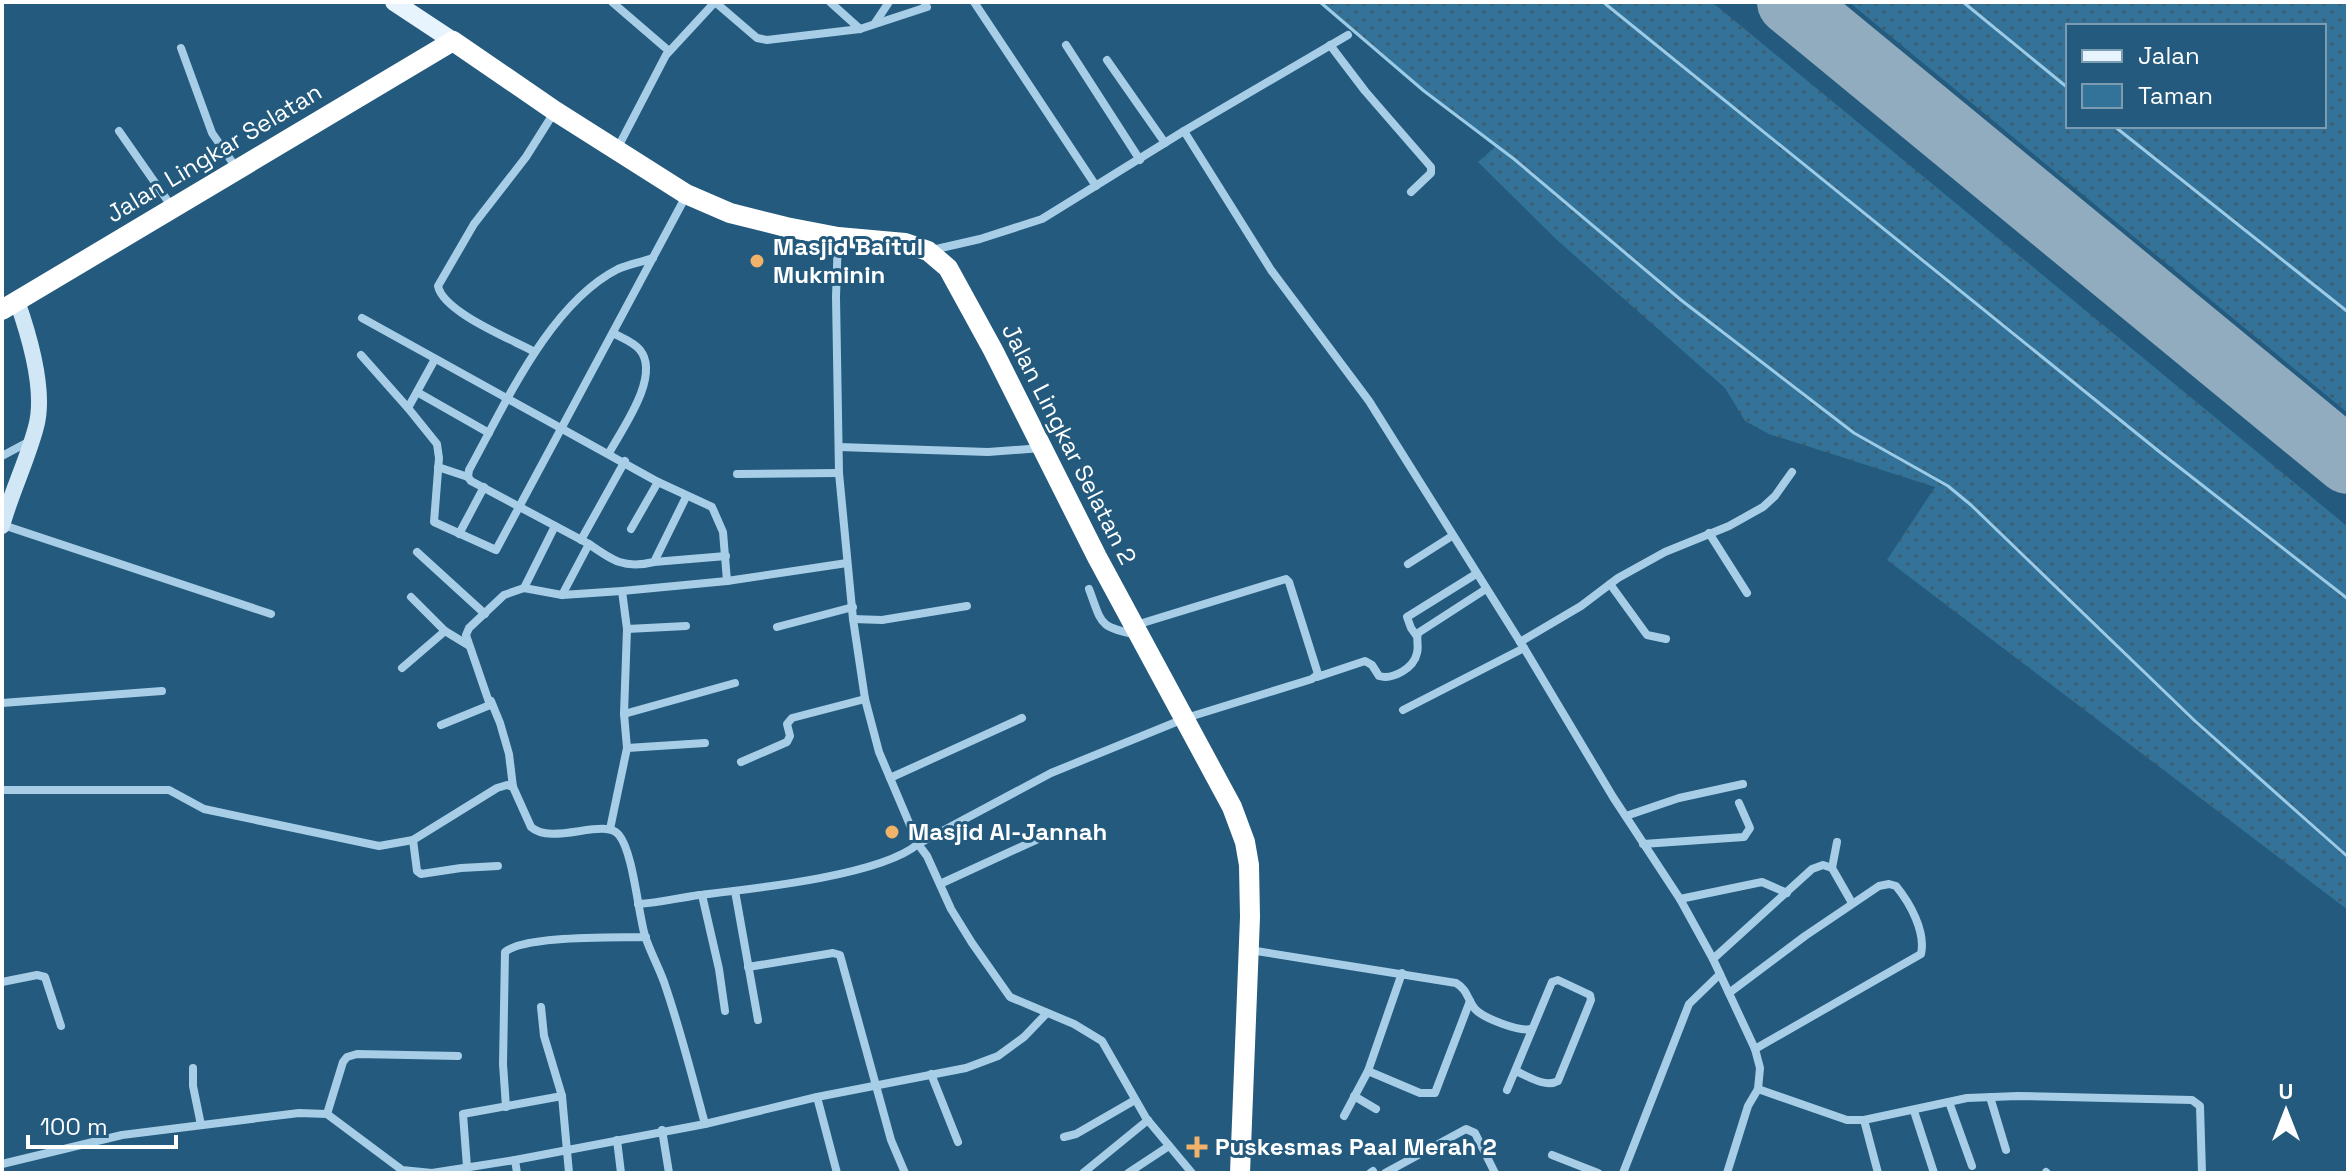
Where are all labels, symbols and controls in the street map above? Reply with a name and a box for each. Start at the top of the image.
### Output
legend [2066,24,2326,128]
text: Jalan [2138,40,2200,71]
street label: Jalan Lingkar Selatan [100,76,327,229]
text: Taman [2138,80,2213,111]
place label: Masjid Baitul Mukminin [773,231,923,290]
marker: Masjid Baitul Mukminin [748,252,766,270]
street label: Jalan Lingkar Selatan 2 [995,318,1144,570]
place label: Masjid Al-Jannah [908,816,1107,847]
marker: Masjid Al-Jannah [883,823,901,841]
north arrow [2246,1071,2326,1151]
text: U [2279,1077,2293,1105]
scale bar [28,1099,176,1149]
text: 100 m [40,1111,108,1142]
place label: Puskesmas Paal Merah 2 [1215,1131,1497,1162]
marker: Puskesmas Paal Merah 2 [1186,1136,1208,1158]

